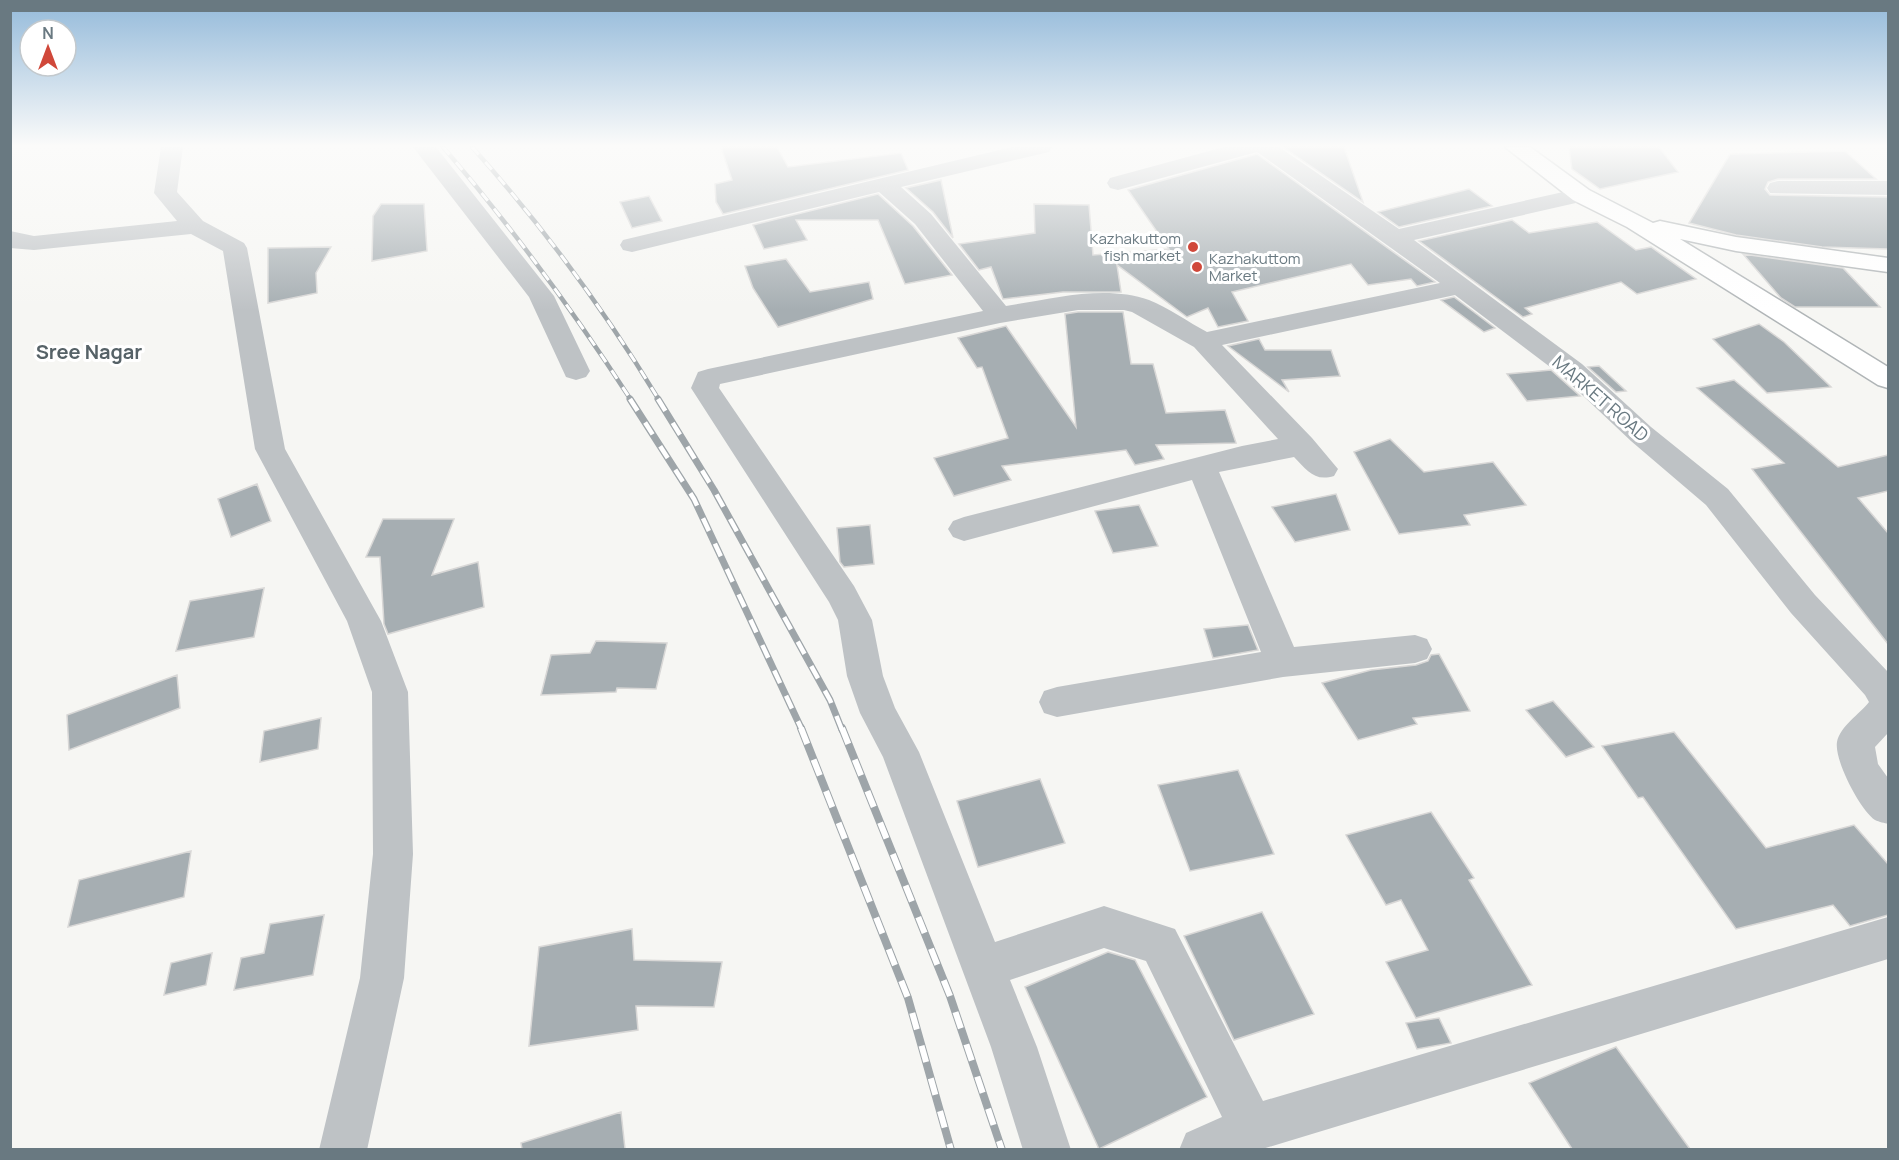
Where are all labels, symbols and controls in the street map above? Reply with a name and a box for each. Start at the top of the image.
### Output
north arrow [18,18,78,78]
text: N [42,22,54,44]
place label: Kazhakuttom fish market [1090,228,1181,266]
marker: Kazhakuttom fish market [1186,240,1200,254]
place label: Kazhakuttom Market [1209,248,1300,286]
marker: Kazhakuttom Market [1190,260,1204,274]
district label: Sree Nagar [36,338,142,365]
street label: MARKET ROAD [1548,350,1654,446]

